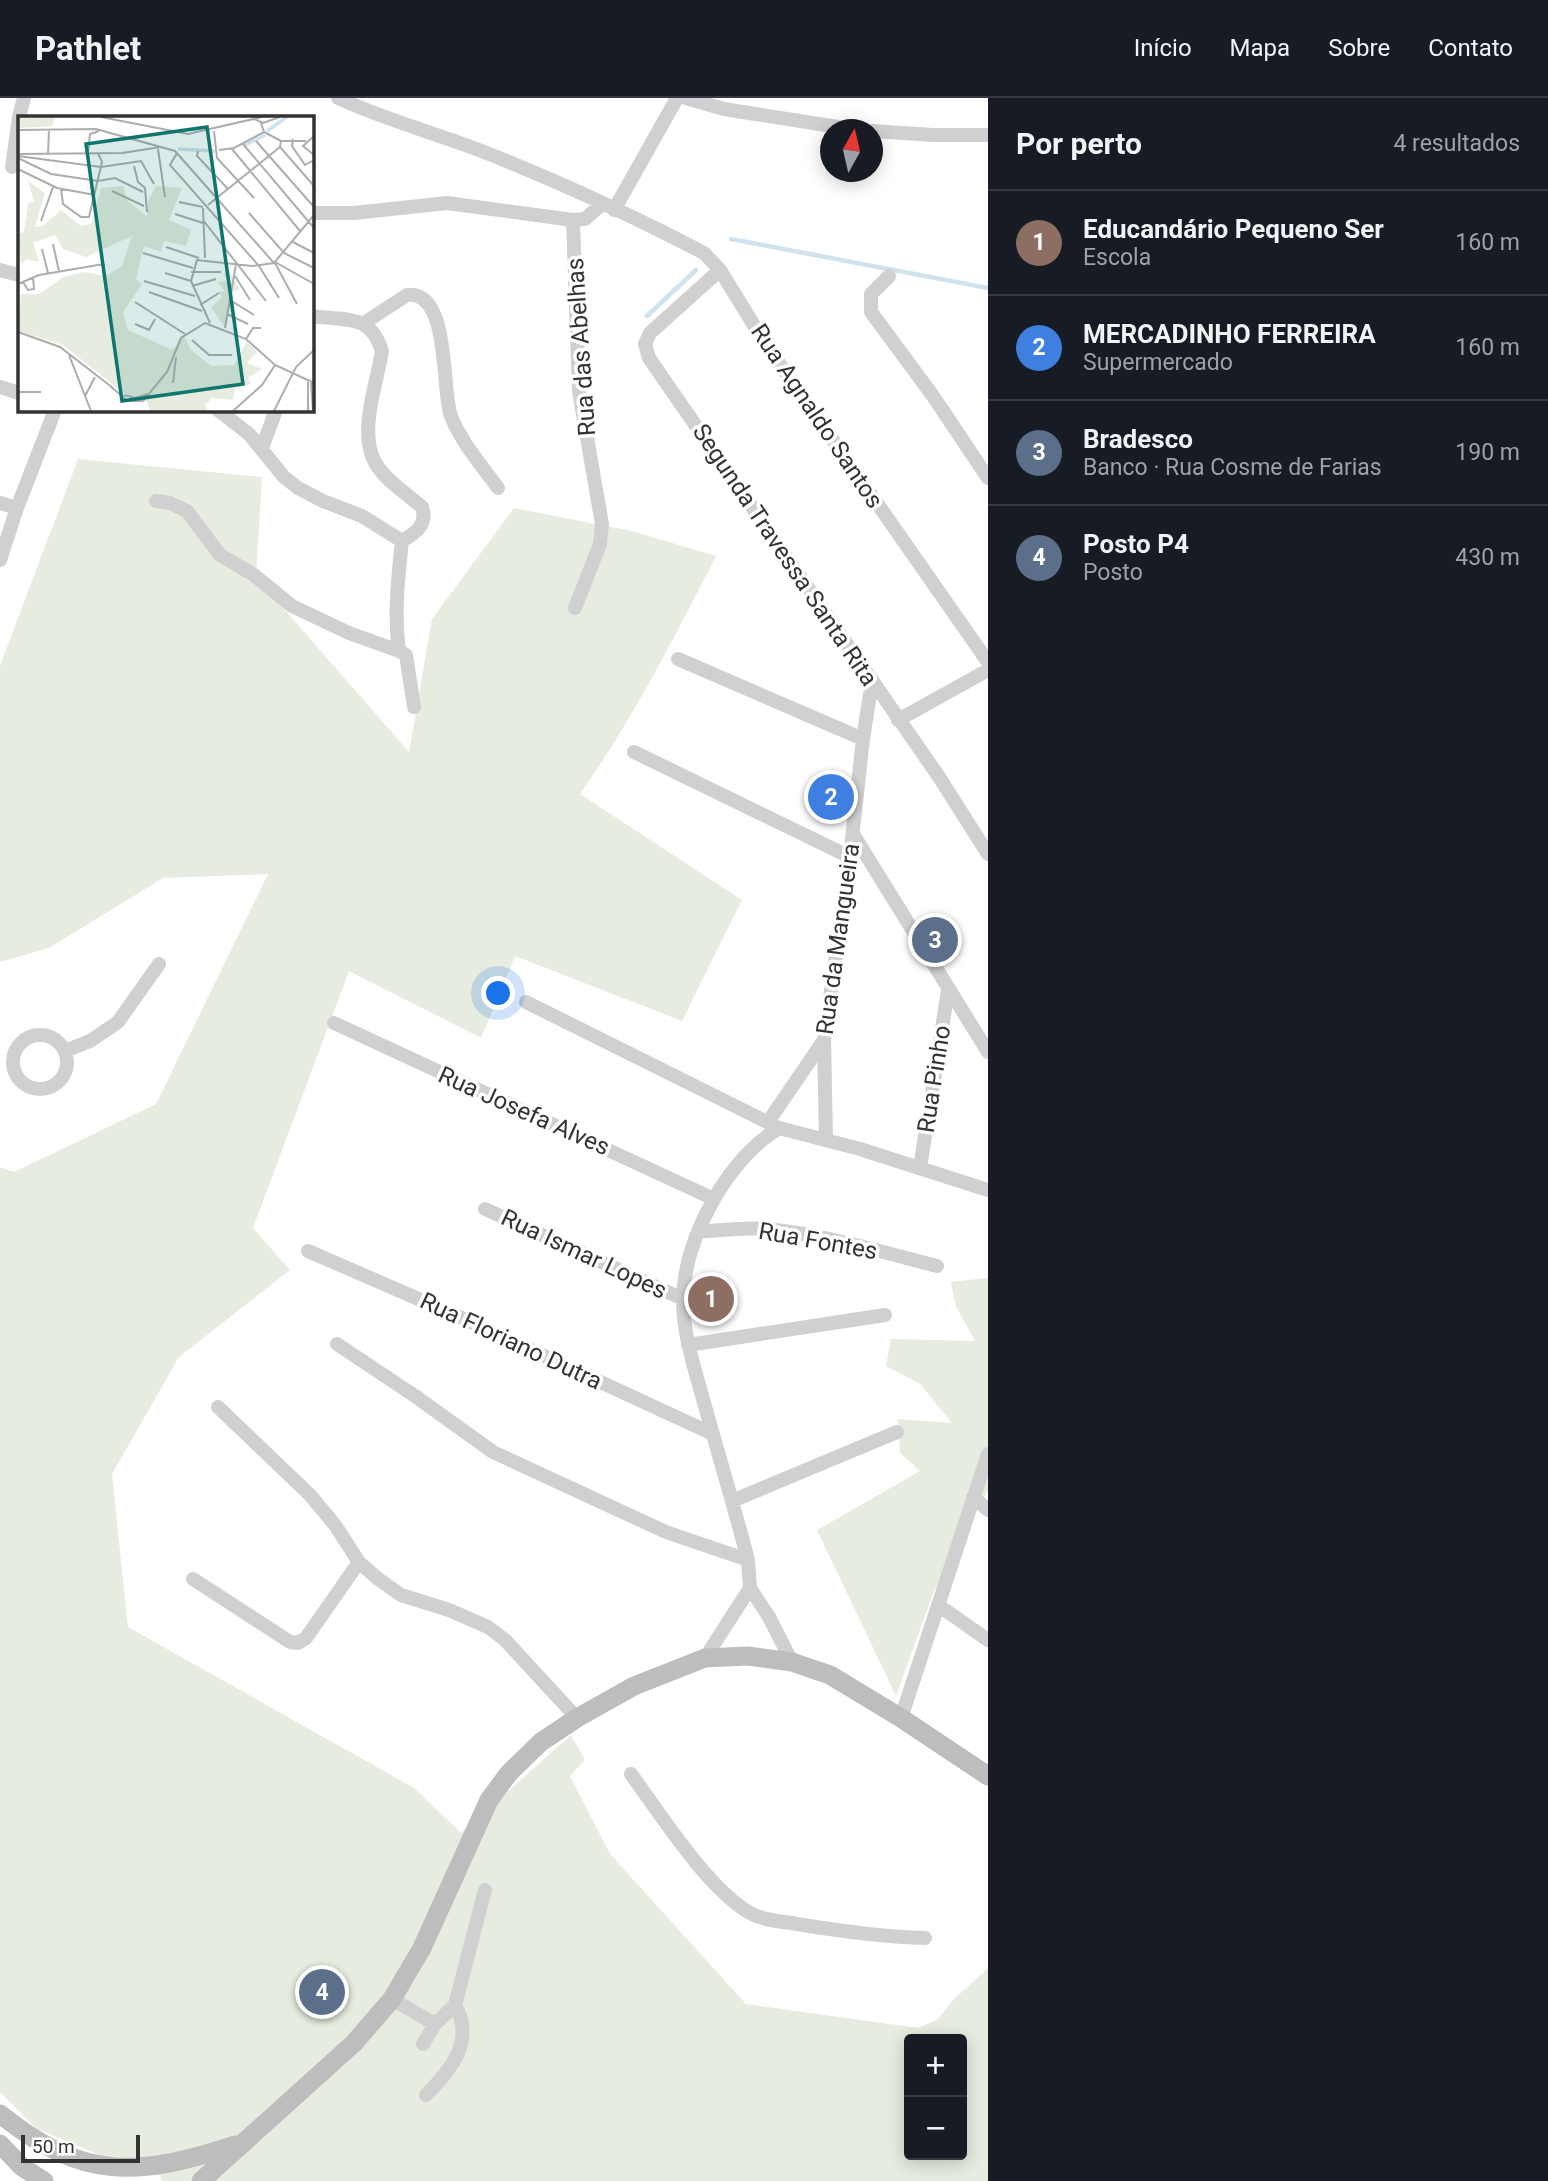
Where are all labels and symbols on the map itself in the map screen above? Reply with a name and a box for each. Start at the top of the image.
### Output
inset map [18,116,313,411]
north arrow [820,119,883,182]
street label: Rua das Abelhas [561,257,601,437]
street label: Rua Agnaldo Santos [745,319,889,513]
street label: Segunda Travessa Santa Rita [687,419,883,691]
pin: 2 [808,771,854,823]
street label: Rua da Mangueira [811,842,865,1036]
pin: 3 [912,914,958,966]
your location [481,976,515,1010]
street label: Rua Pinho [912,1023,956,1135]
street label: Rua Josefa Alves [434,1061,614,1161]
street label: Rua Ismar Lopes [497,1203,671,1305]
street label: Rua Fontes [757,1217,879,1265]
pin: 1 [688,1273,734,1325]
street label: Rua Floriano Dutra [416,1287,606,1395]
pin: 4 [299,1966,345,2018]
scale bar [21,2132,140,2164]

